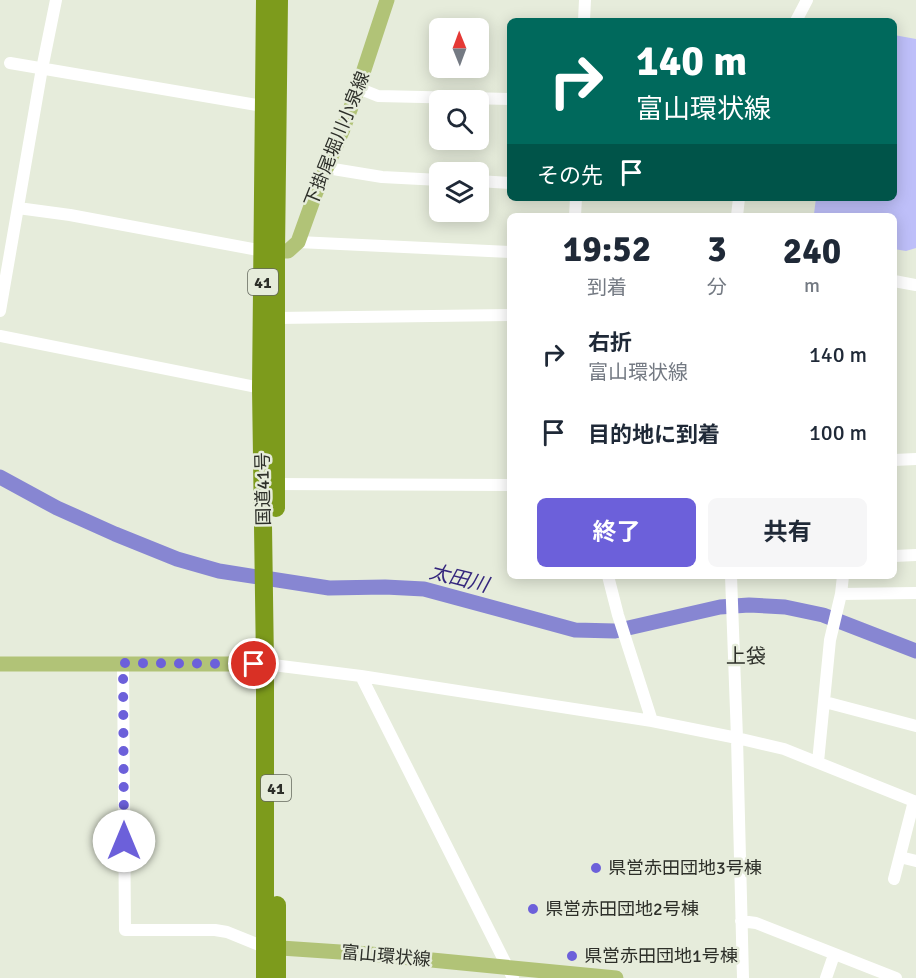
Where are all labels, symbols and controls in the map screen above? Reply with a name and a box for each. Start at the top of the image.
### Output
north arrow [429,18,489,78]
map controls [429,18,489,222]
text: 140 m [636,36,747,87]
icon: right [537,42,615,120]
street label: 下掛尾堀川小泉線 [300,68,374,210]
button: search [429,90,489,150]
text: 富山環状線 [636,93,771,126]
icon: arrive [615,156,648,189]
button: layers [429,162,489,222]
text: その先 [537,162,603,189]
text: 19:52 [563,227,651,272]
text: 3 [707,227,727,272]
text: 240 [783,229,841,274]
road number: 41 [248,269,278,295]
text: m [804,273,820,298]
text: 到着 [587,275,627,300]
text: 分 [707,275,727,300]
text: 右折 [588,329,632,356]
icon: right [537,338,570,371]
text: 140 m [809,341,867,368]
text: 富山環状線 [588,360,688,385]
icon: arrive [537,416,570,449]
text: 100 m [809,419,867,446]
text: 目的地に到着 [588,421,720,448]
street label: 国道41号 [251,452,275,526]
button: 終了 [537,498,696,567]
button: 共有 [708,498,867,567]
water label: 太田川 [427,559,493,598]
pin [228,638,279,689]
district label: 上袋 [726,644,766,669]
icon: arrive [237,647,270,680]
road number: 41 [261,775,291,801]
position arrow [92,809,156,873]
place label: 県営赤田団地3号棟 [608,857,762,879]
marker: 県営赤田団地3号棟 [589,861,603,875]
place label: 県営赤田団地2号棟 [545,898,699,920]
marker: 県営赤田団地2号棟 [526,902,540,916]
street label: 富山環状線 [340,941,432,971]
place label: 県営赤田団地1号棟 [584,945,738,967]
marker: 県営赤田団地1号棟 [565,949,579,963]

